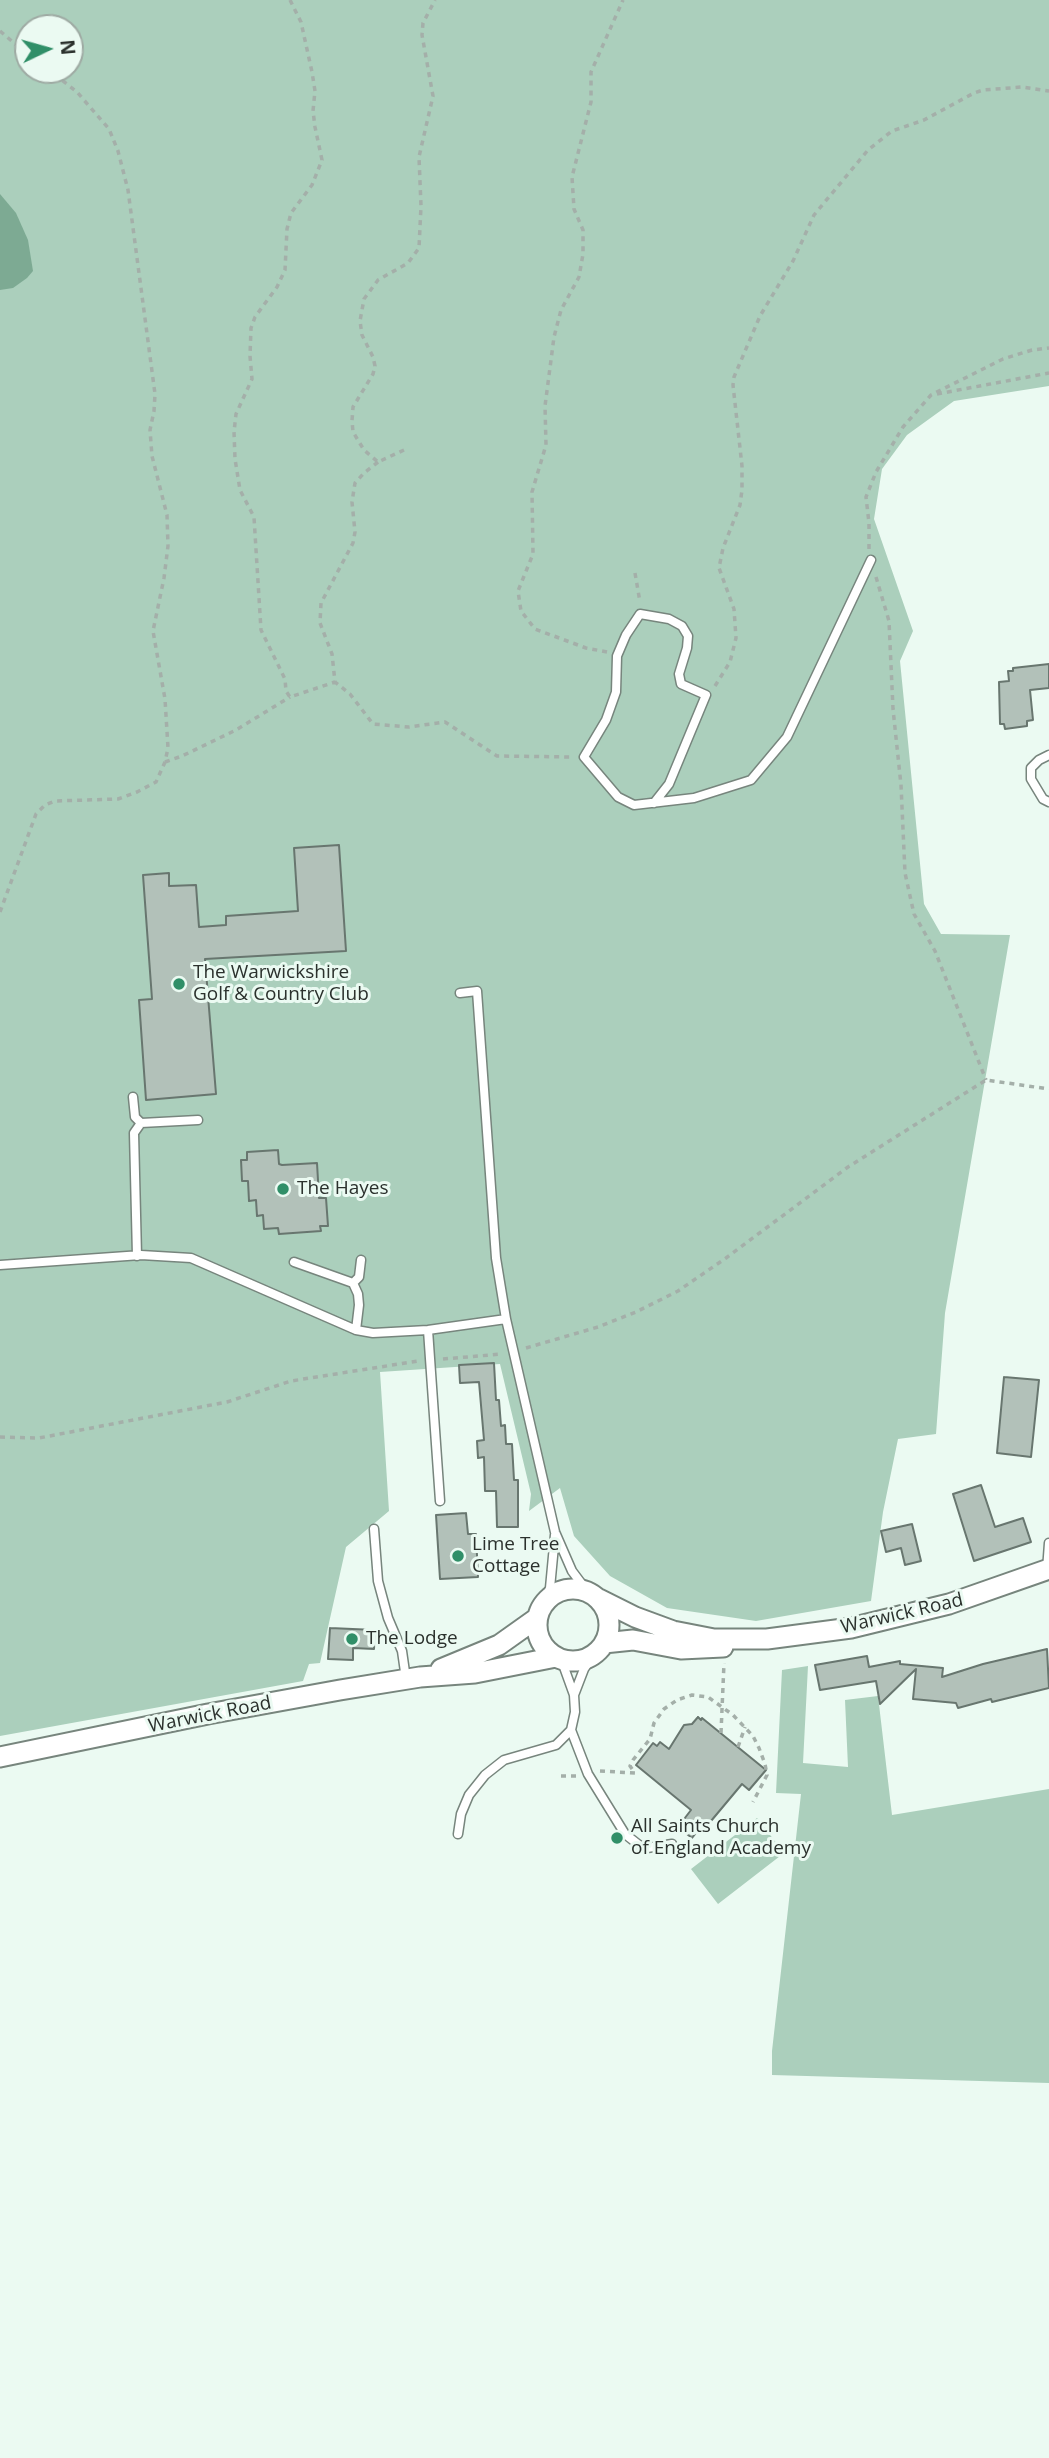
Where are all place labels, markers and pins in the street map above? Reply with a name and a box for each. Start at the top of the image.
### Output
place label: The Warwickshire Golf & Country Club [193,962,369,1006]
marker: The Warwickshire Golf & Country Club [171,976,187,992]
place label: The Hayes [297,1178,389,1200]
marker: The Hayes [275,1181,291,1197]
place label: Lime Tree Cottage [472,1534,559,1578]
marker: Lime Tree Cottage [450,1548,466,1564]
place label: The Lodge [366,1628,458,1650]
marker: The Lodge [344,1631,360,1647]
place label: All Saints Church of England Academy [631,1816,811,1860]
marker: All Saints Church of England Academy [609,1830,625,1846]

